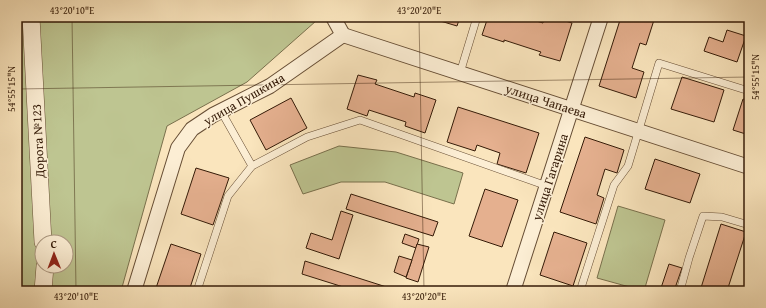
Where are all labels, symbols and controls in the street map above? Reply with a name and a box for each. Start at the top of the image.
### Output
text: 43°20'10"E [50,3,94,18]
text: 43°20'20"E [397,3,441,18]
text: 54°55'15"N [748,54,763,100]
text: 54°55'15"N [4,66,19,112]
street label: улица Пушкина [199,68,289,130]
street label: улица Чапаева [502,79,590,123]
street label: Дорога №123 [27,103,49,180]
street label: улица Гагарина [527,130,573,224]
north arrow [34,234,74,274]
text: С [51,236,57,252]
text: 43°20'10"E [54,289,98,304]
text: 43°20'20"E [402,289,446,304]

